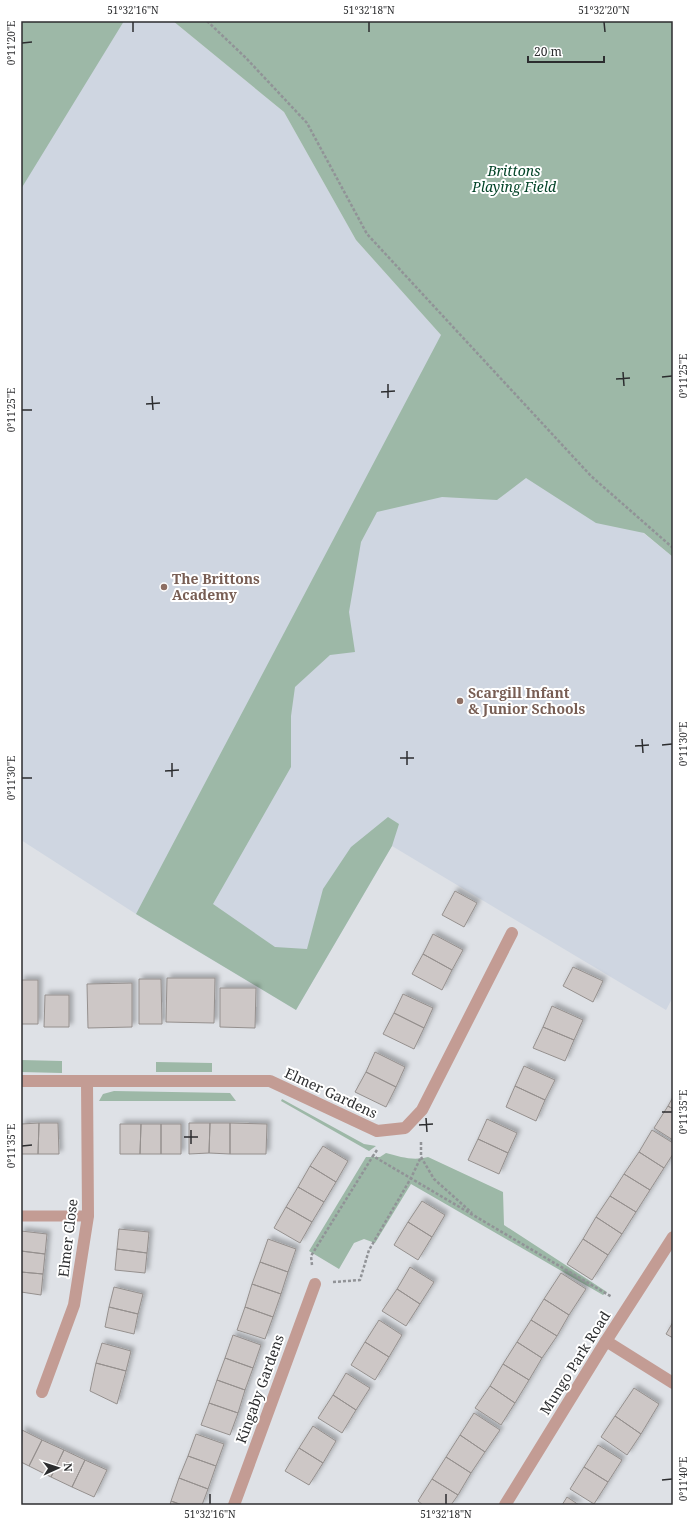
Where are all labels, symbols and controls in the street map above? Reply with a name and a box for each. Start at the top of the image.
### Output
text: 51°32'16"N [107,3,159,17]
text: 51°32'18"N [343,3,395,17]
text: 51°32'20"N [578,3,630,17]
text: 0°11'20"E [4,21,18,65]
scale bar [528,38,604,64]
text: 20 m [534,43,562,60]
park label: Brittons Playing Field [471,161,557,196]
text: 0°11'25"E [676,354,690,398]
text: 0°11'25"E [4,388,18,432]
place label: The Brittons Academy [172,569,260,604]
marker: The Brittons Academy [159,582,169,592]
place label: Scargill Infant & Junior Schools [468,683,586,718]
marker: Scargill Infant & Junior Schools [455,696,465,706]
text: 0°11'30"E [676,722,690,766]
text: 0°11'30"E [4,756,18,800]
street label: Elmer Gardens [282,1063,381,1122]
text: 0°11'35"E [676,1090,690,1134]
text: 0°11'35"E [4,1124,18,1168]
street label: Elmer Close [53,1198,82,1278]
street label: Mungo Park Road [535,1307,614,1418]
street label: Kingaby Gardens [231,1332,288,1446]
north arrow [38,1448,78,1488]
text: 0°11'40"E [676,1457,690,1501]
text: N [61,1463,76,1473]
text: 51°32'16"N [184,1507,236,1521]
text: 51°32'18"N [420,1507,472,1521]

